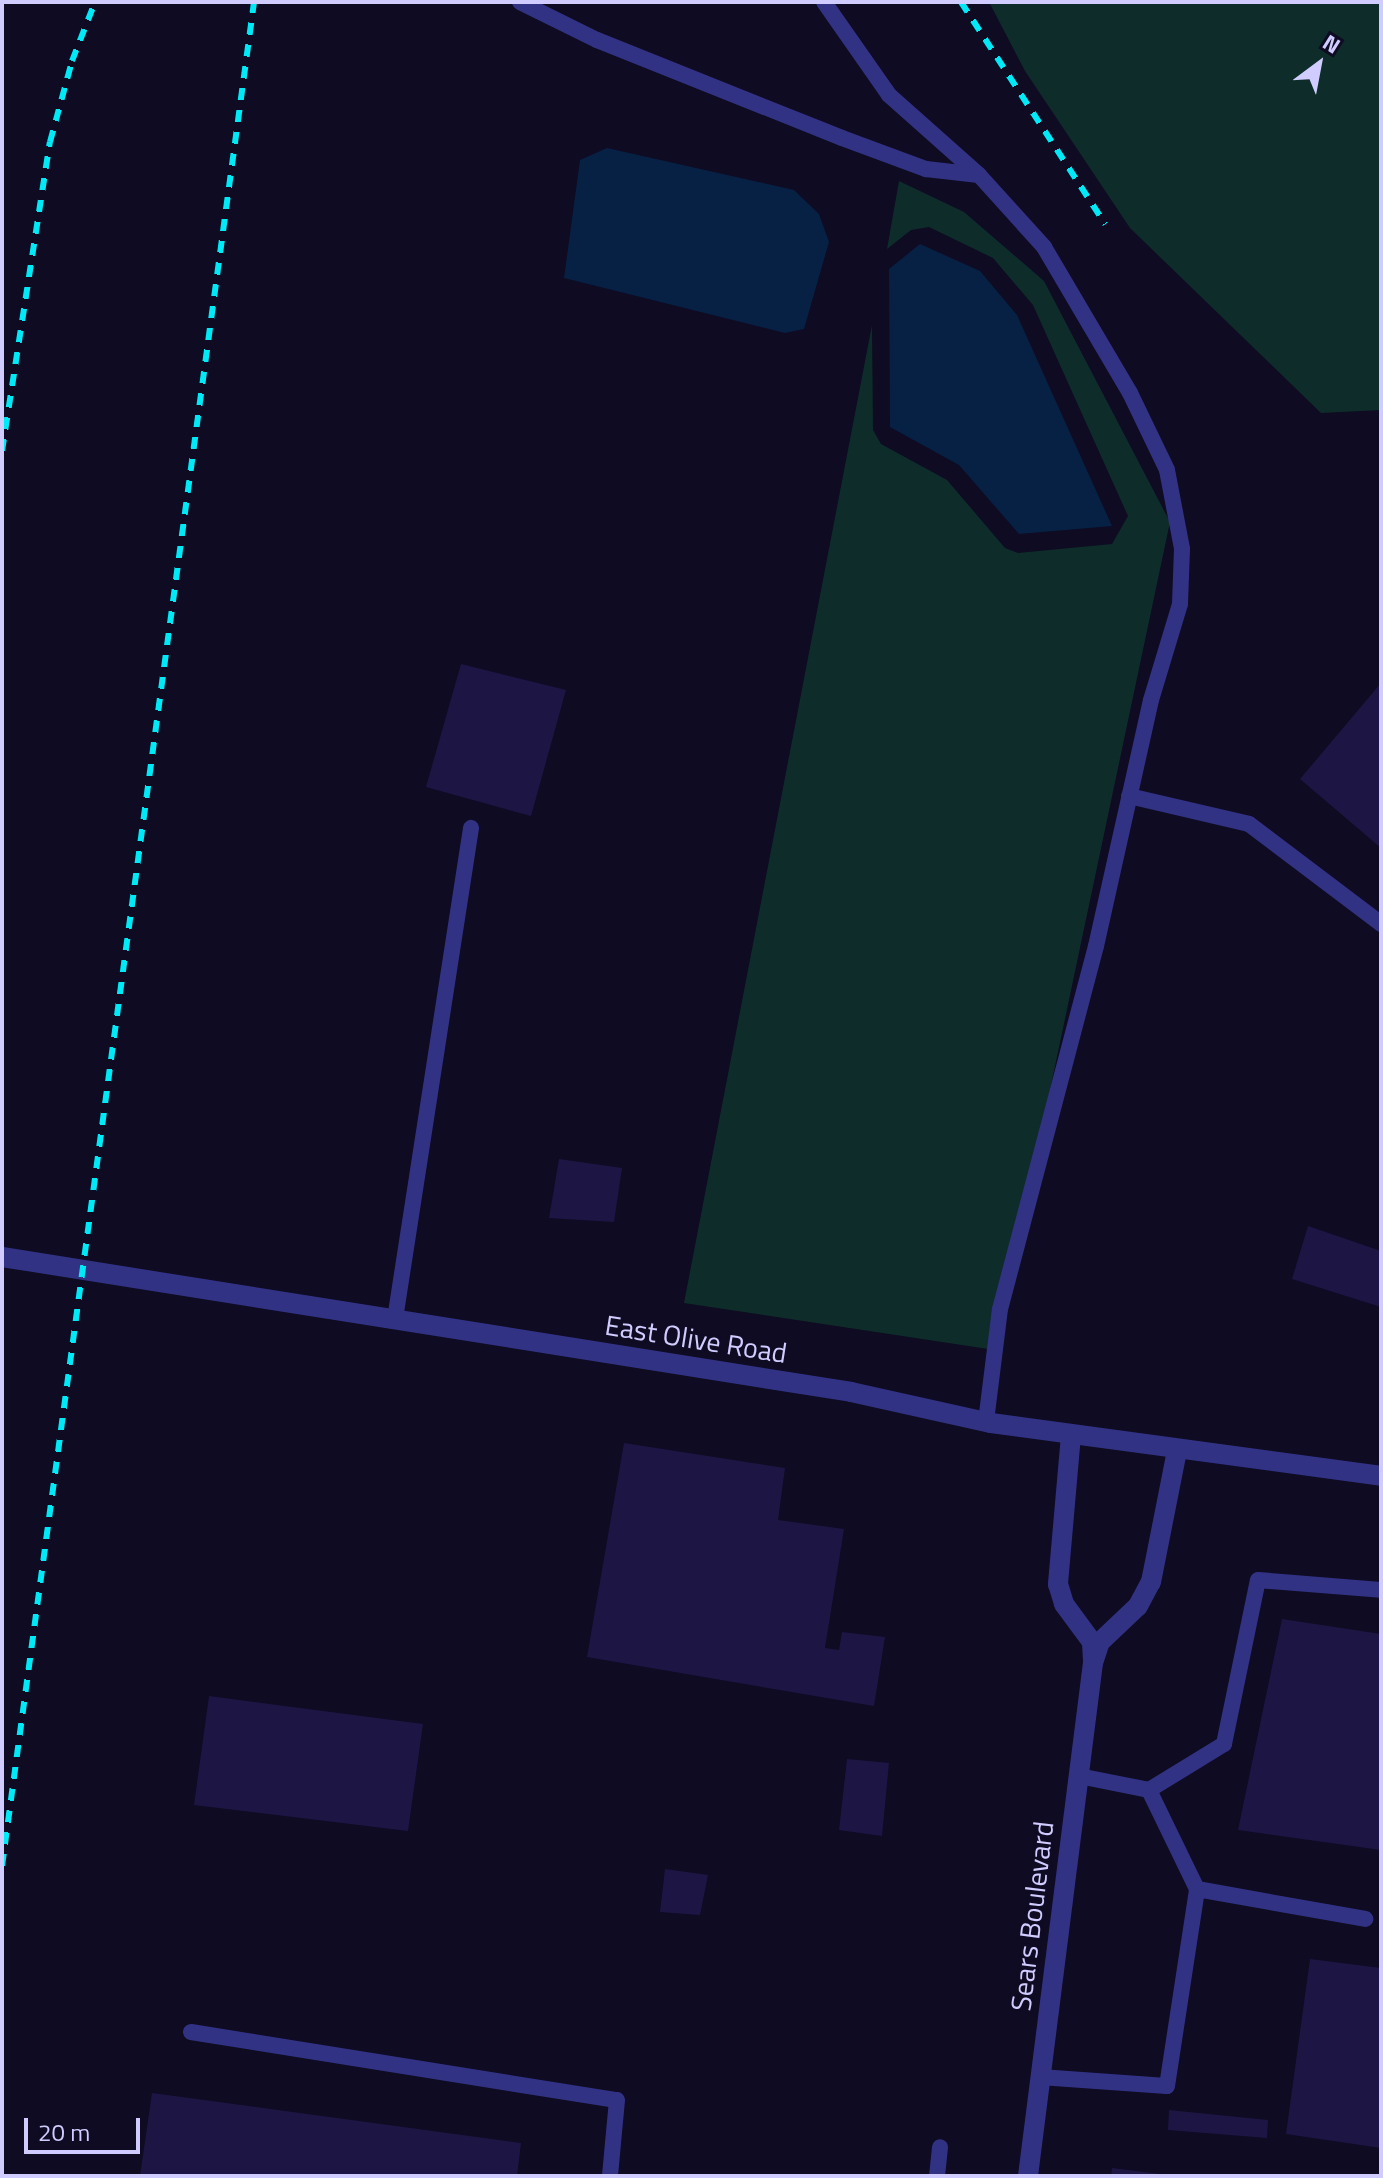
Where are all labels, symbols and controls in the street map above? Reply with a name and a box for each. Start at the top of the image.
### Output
north arrow [1279,24,1359,104]
text: N [1316,25,1347,62]
street label: East Olive Road [603,1308,789,1370]
street label: Sears Boulevard [1004,1819,1060,2013]
scale bar [28,2102,144,2152]
text: 20 m [38,2114,90,2150]

